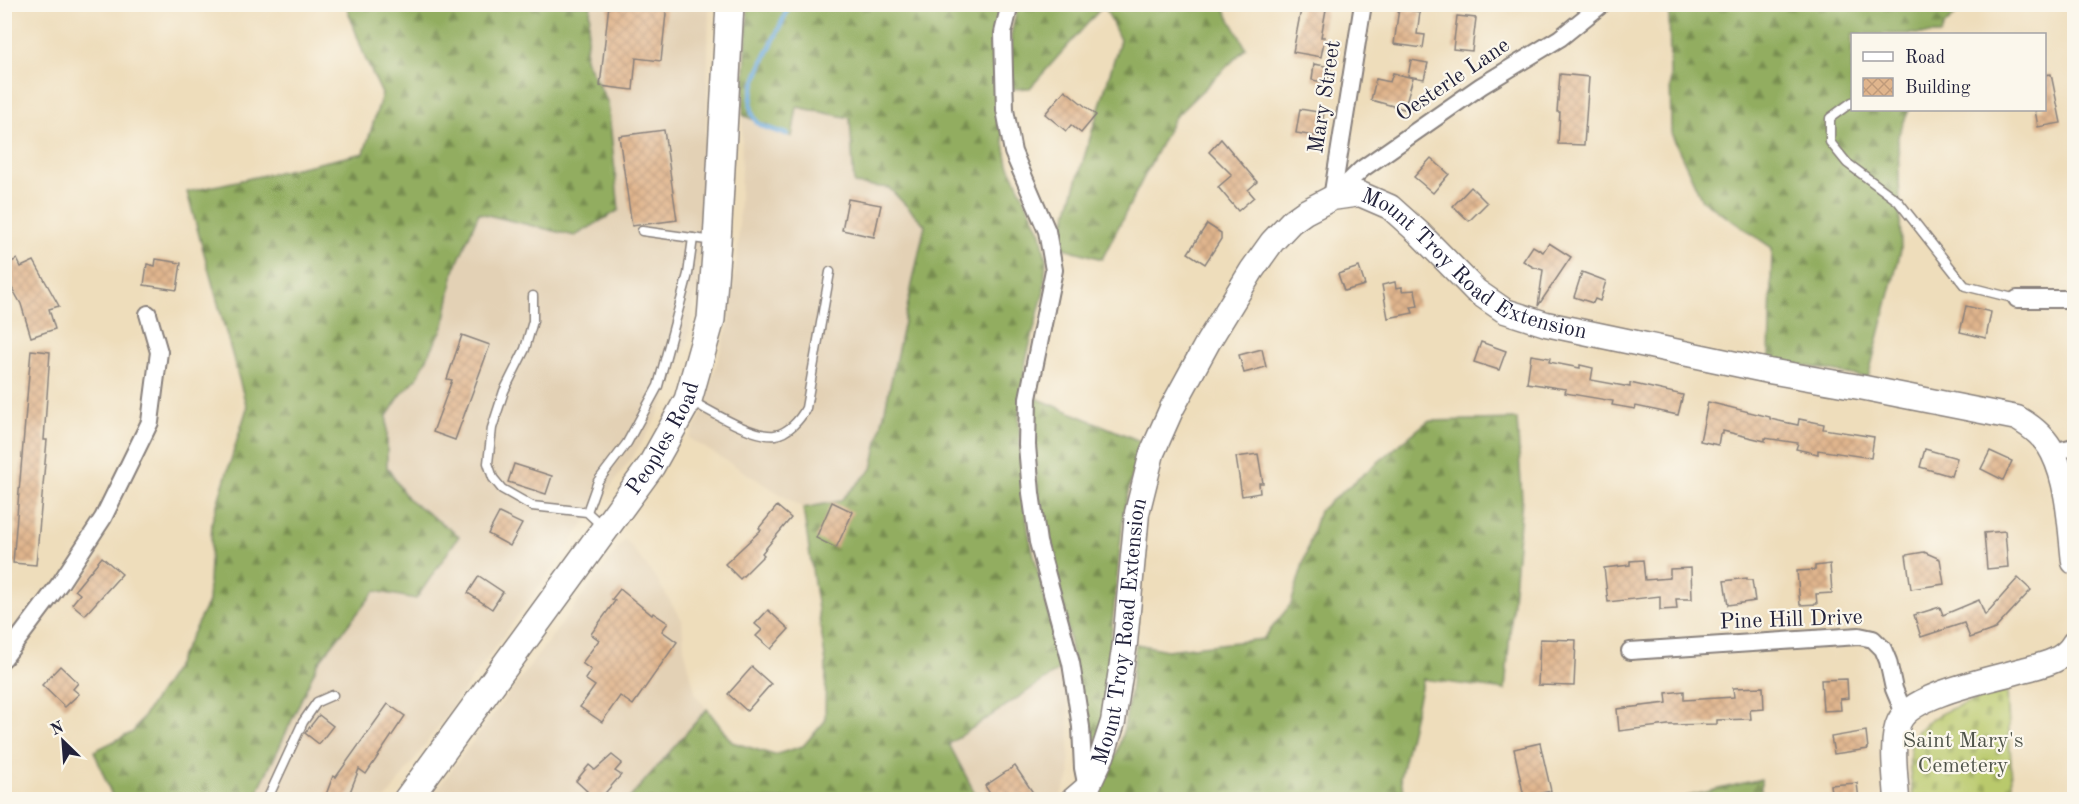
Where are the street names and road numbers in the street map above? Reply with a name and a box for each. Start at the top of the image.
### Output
street label: Oesterle Lane [1392,34,1514,126]
street label: Mary Street [1305,39,1345,155]
street label: Mount Troy Road Extension [1358,185,1589,343]
street label: Peoples Road [623,379,704,499]
street label: Mount Troy Road Extension [1089,496,1151,768]
street label: Pine Hill Drive [1719,607,1863,633]

